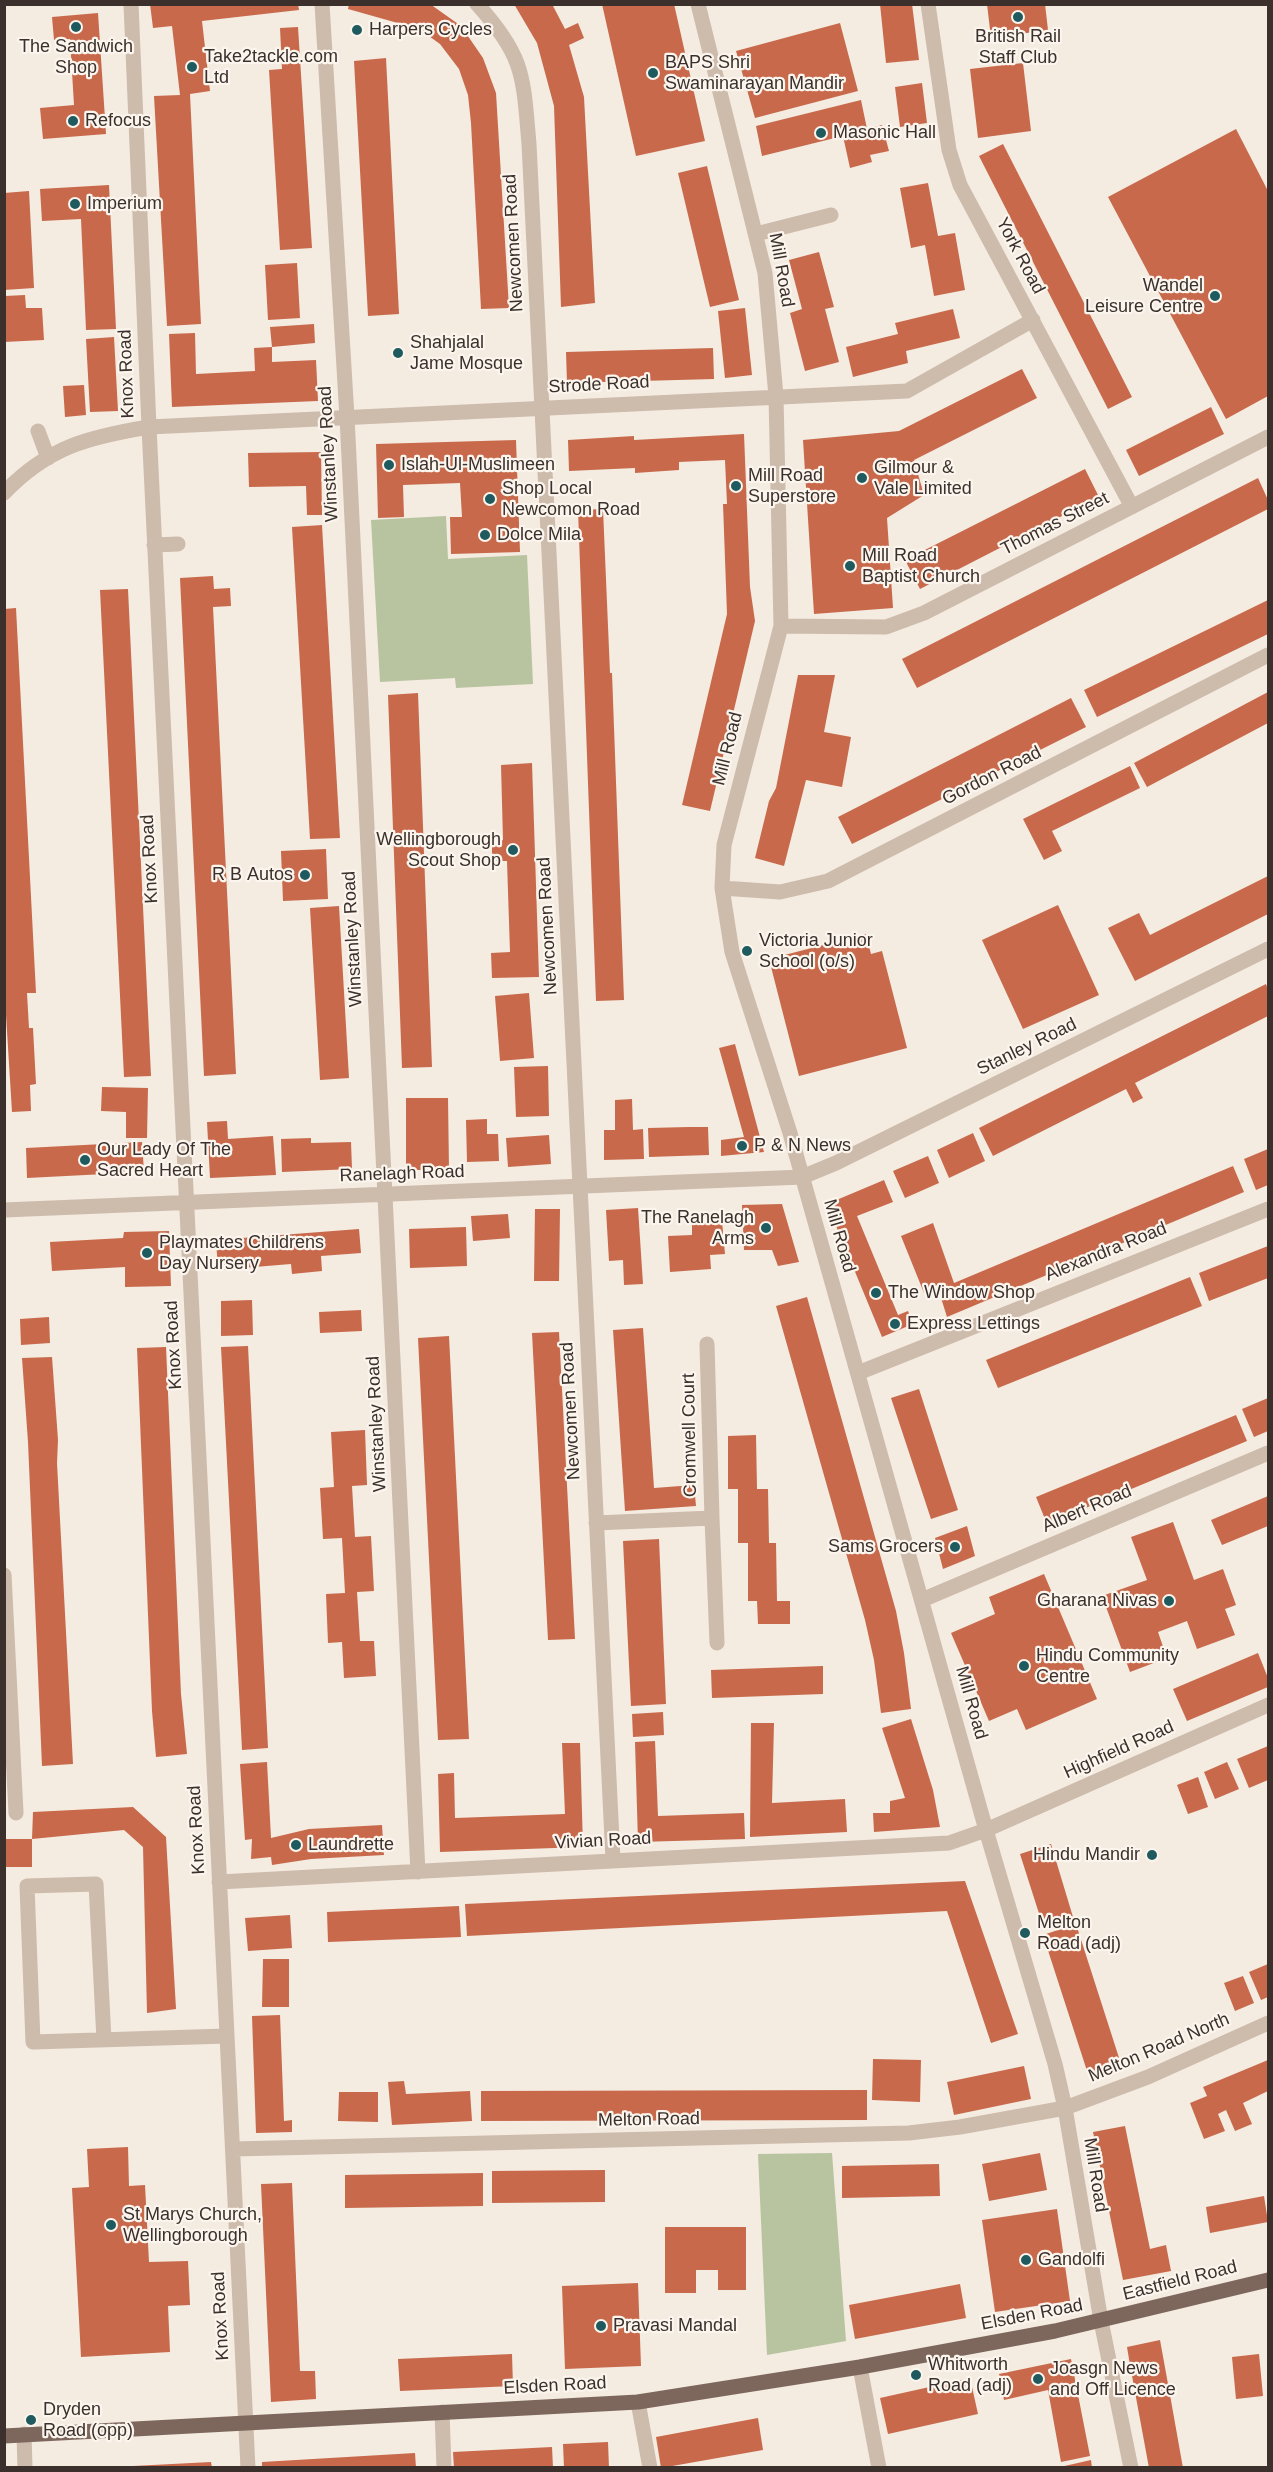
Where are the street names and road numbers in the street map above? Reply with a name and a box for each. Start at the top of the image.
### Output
street label: Newcomen Road [500,173,528,313]
street label: York Road [991,214,1049,298]
street label: Mill Road [764,231,798,309]
street label: Knox Road [115,329,139,419]
street label: Strode Road [548,372,650,398]
street label: Winstanley Road [315,385,343,523]
street label: Thomas Street [998,488,1112,560]
street label: Mill Road [708,710,748,788]
street label: Gordon Road [939,742,1045,810]
street label: Knox Road [137,814,163,904]
street label: Newcomen Road [534,856,562,996]
street label: Winstanley Road [339,870,367,1008]
street label: Stanley Road [974,1014,1080,1080]
street label: Ranelagh Road [339,1161,465,1187]
street label: Mill Road [818,1197,860,1275]
street label: Alexandra Road [1042,1218,1170,1286]
street label: Knox Road [161,1300,187,1390]
street label: Newcomen Road [557,1341,585,1481]
street label: Winstanley Road [363,1355,391,1493]
street label: Cromwell Court [678,1373,702,1497]
street label: Albert Road [1039,1480,1135,1538]
street label: Mill Road [950,1664,992,1742]
street label: Highfield Road [1061,1716,1177,1784]
street label: Knox Road [184,1785,210,1875]
street label: Vivian Road [554,1828,652,1854]
street label: Melton Road North [1085,2009,1233,2087]
street label: Melton Road [598,2108,700,2132]
street label: Mill Road [1078,2136,1112,2214]
street label: Eastfield Road [1121,2256,1239,2306]
street label: Knox Road [208,2271,234,2361]
street label: Elsden Road [979,2295,1085,2335]
street label: Elsden Road [503,2373,607,2399]

